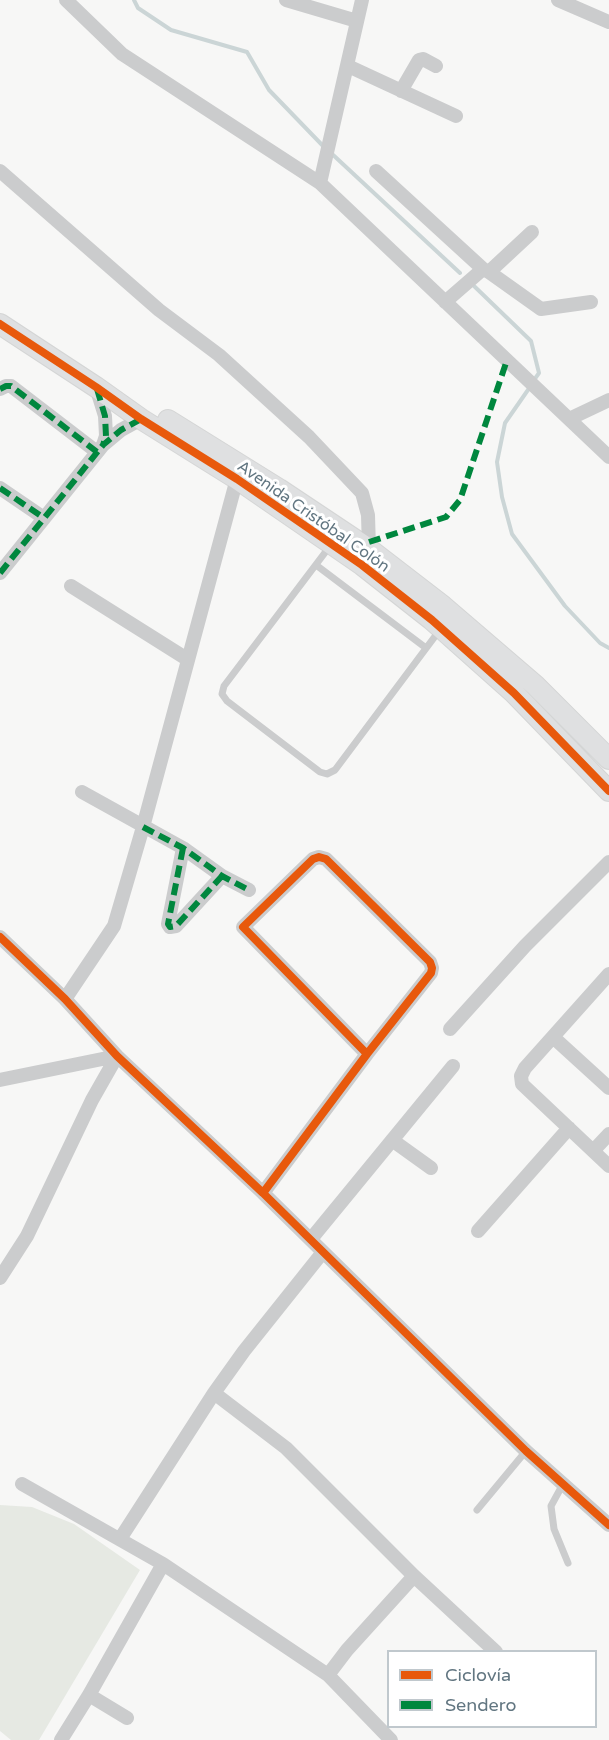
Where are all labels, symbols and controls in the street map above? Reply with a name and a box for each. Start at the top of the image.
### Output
street label: Avenida Cristóbal Colón [233,457,393,577]
legend [387,1650,597,1728]
text: Ciclovía [445,1664,511,1686]
text: Sendero [445,1694,516,1716]

